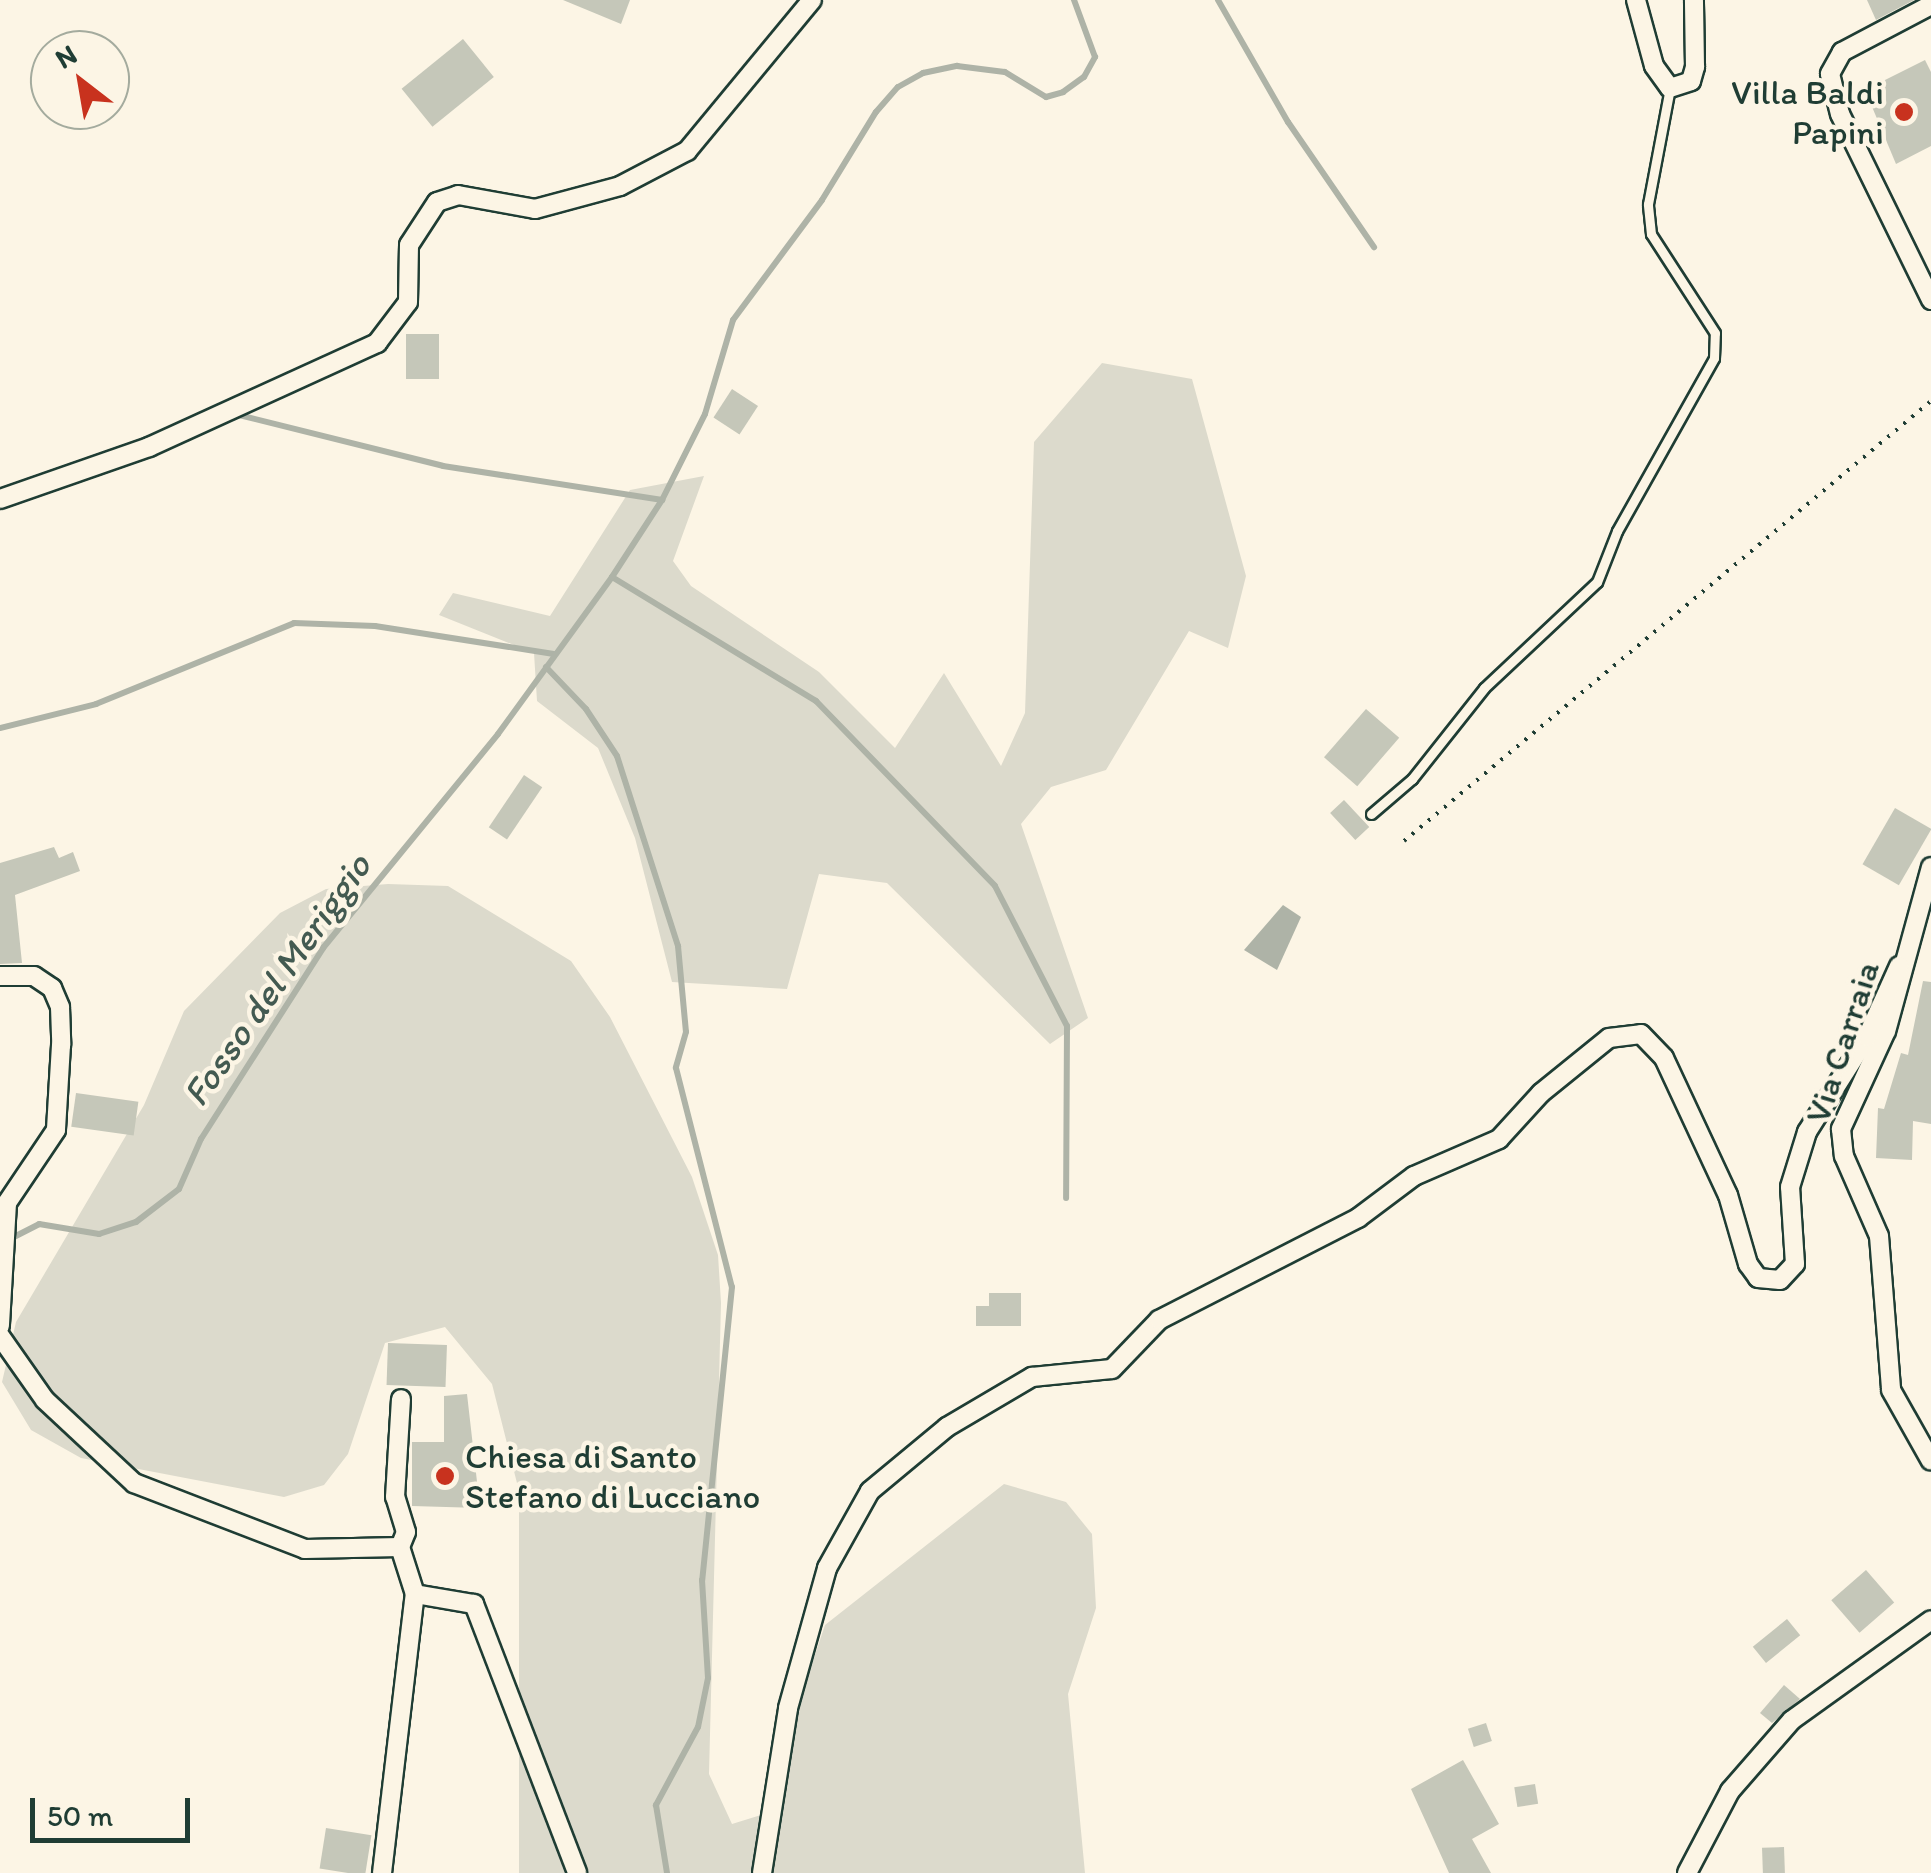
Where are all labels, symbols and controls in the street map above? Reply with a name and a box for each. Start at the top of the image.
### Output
north arrow [30,30,130,130]
text: N [49,37,82,75]
place label: Villa Baldi Papini [1731,71,1884,153]
marker: Villa Baldi Papini [1893,101,1915,123]
water label: Fosso del Meriggio [173,845,381,1115]
street label: Via Carraia [1796,956,1888,1128]
place label: Chiesa di Santo Stefano di Lucciano [465,1435,761,1517]
marker: Chiesa di Santo Stefano di Lucciano [434,1465,456,1487]
scale bar [35,1778,195,1840]
text: 50 m [47,1797,113,1834]

